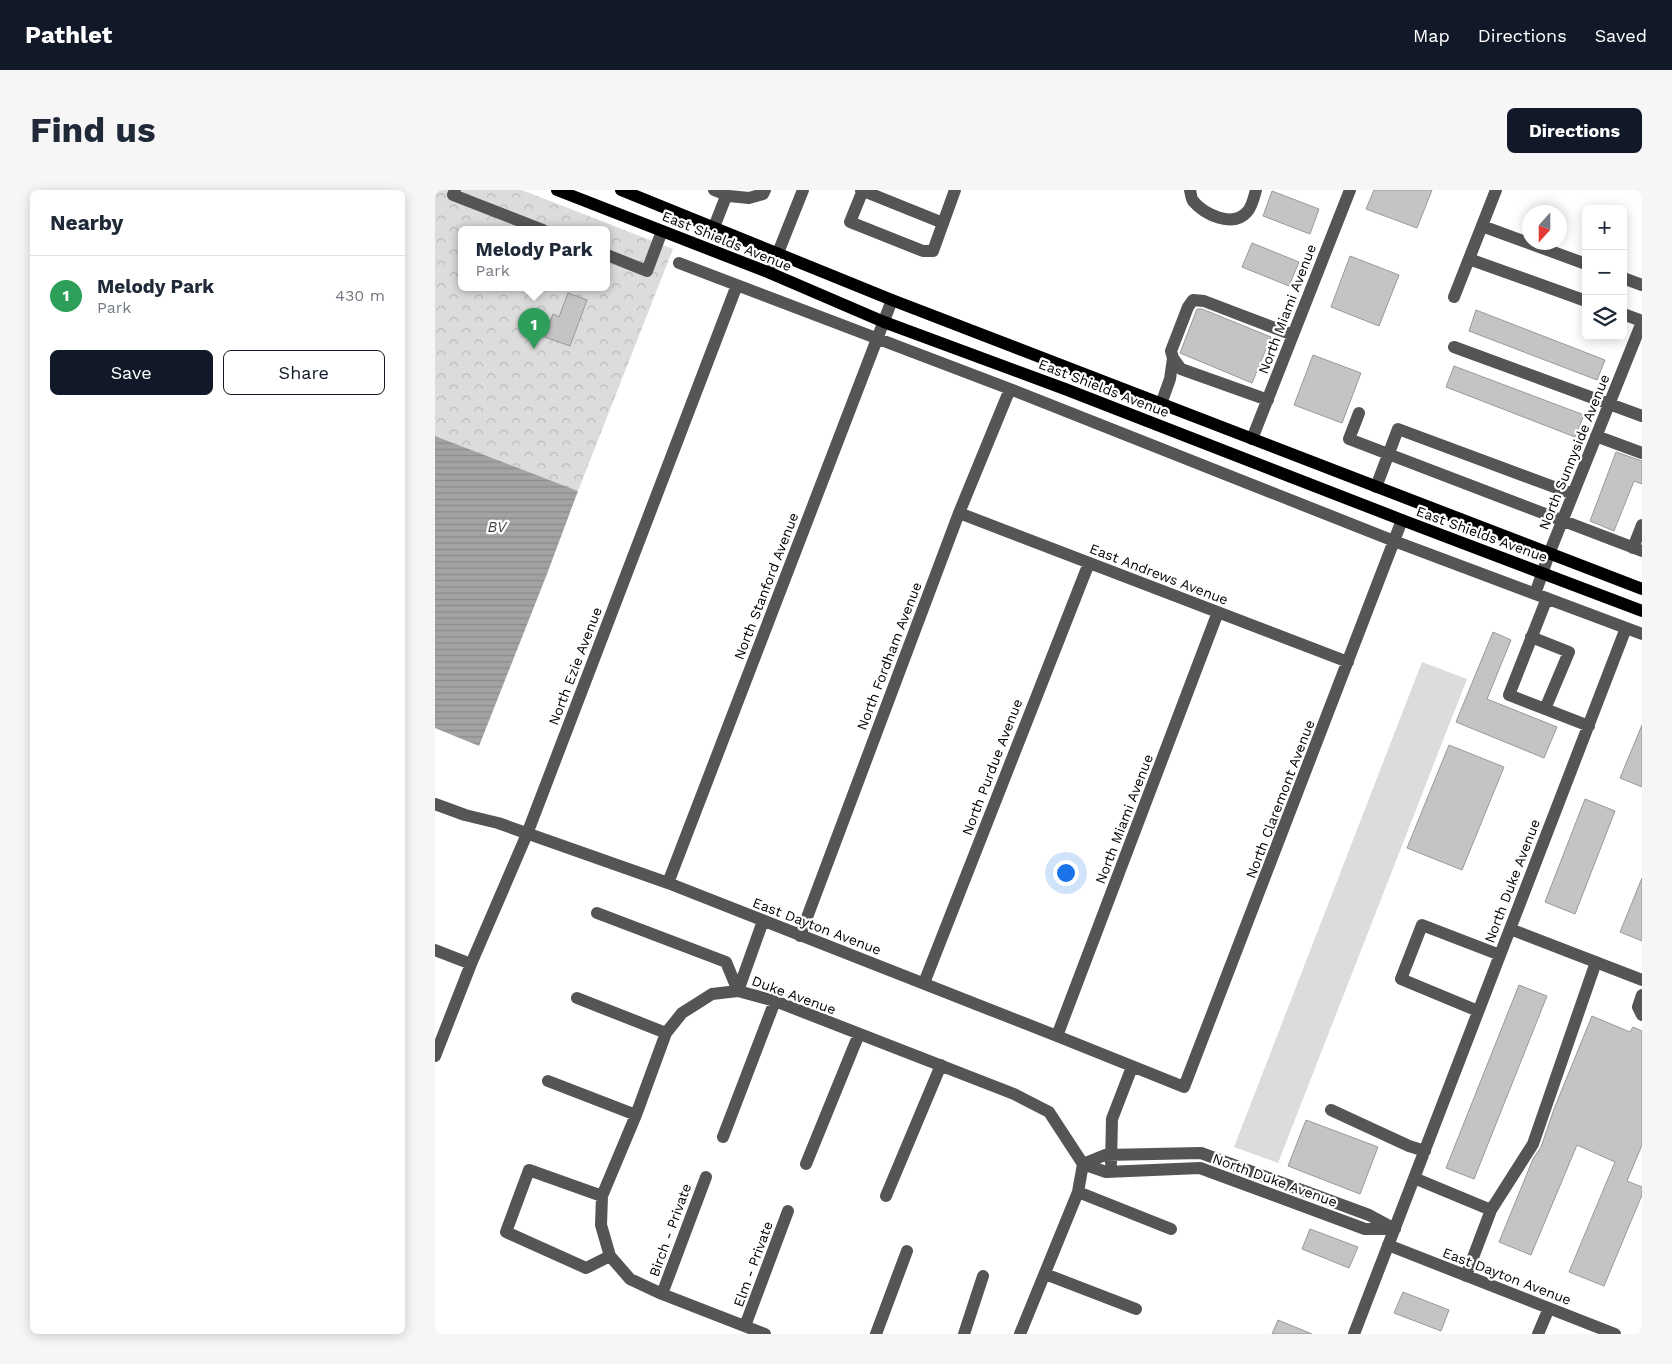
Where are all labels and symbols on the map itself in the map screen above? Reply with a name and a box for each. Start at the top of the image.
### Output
north arrow [1522,205,1567,250]
street label: East Shields Avenue [660,208,794,274]
street label: North Miami Avenue [1255,242,1319,376]
pin: 1 [518,308,550,349]
street label: East Shields Avenue [1036,356,1172,420]
street label: North Sunnyside Avenue [1535,372,1613,532]
street label: East Shields Avenue [1414,503,1550,565]
street label: North Stanford Avenue [731,510,801,662]
water label: BV [488,518,508,536]
street label: East Andrews Avenue [1087,540,1231,608]
street label: North Fordham Avenue [853,580,925,732]
street label: North Ezie Avenue [545,605,605,727]
street label: North Purdue Avenue [959,696,1025,838]
street label: North Claremont Avenue [1242,718,1318,880]
street label: North Miami Avenue [1092,752,1156,886]
street label: North Duke Avenue [1481,817,1543,945]
your location [1053,860,1079,886]
street label: East Dayton Avenue [750,894,884,958]
street label: Duke Avenue [750,972,838,1018]
street label: North Duke Avenue [1211,1150,1339,1210]
street label: Birch - Private [646,1181,694,1279]
street label: Elm - Private [730,1219,776,1309]
street label: East Dayton Avenue [1440,1244,1574,1308]

